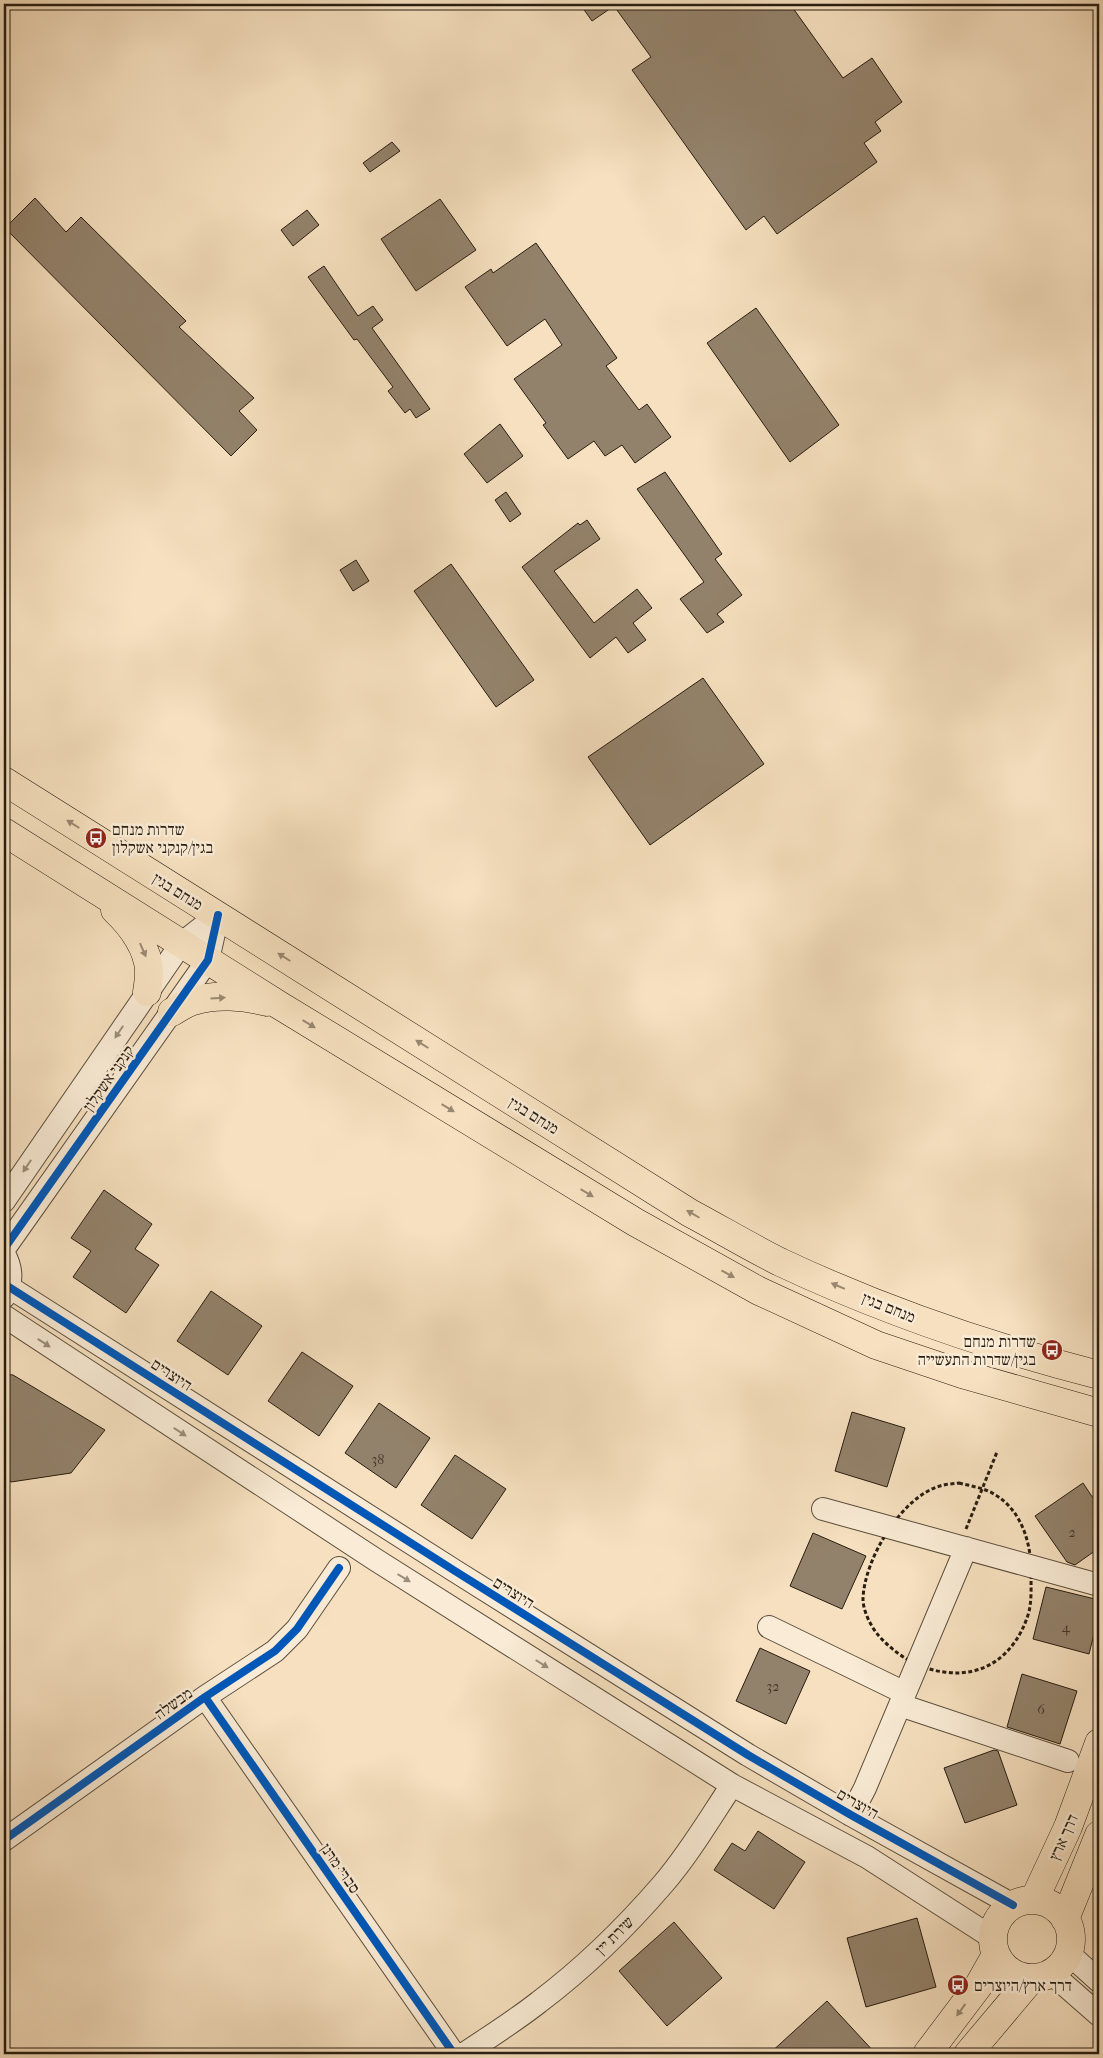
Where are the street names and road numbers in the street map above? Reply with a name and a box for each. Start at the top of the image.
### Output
street label: מנחם בגין [149,869,206,914]
street label: קנקני אשקלון [79,1042,138,1115]
street label: מנחם בגין [505,1093,562,1138]
street label: מנחם בגין [859,1288,918,1327]
street label: היוצרים [148,1354,196,1395]
street label: היוצרים [490,1572,538,1612]
street label: מבשלה [151,1683,196,1724]
street label: היוצרים [833,1784,882,1823]
street label: דרך ארץ [1045,1811,1082,1863]
street label: סברי מרנן [317,1840,365,1897]
street label: שירת יין [591,1912,638,1958]

